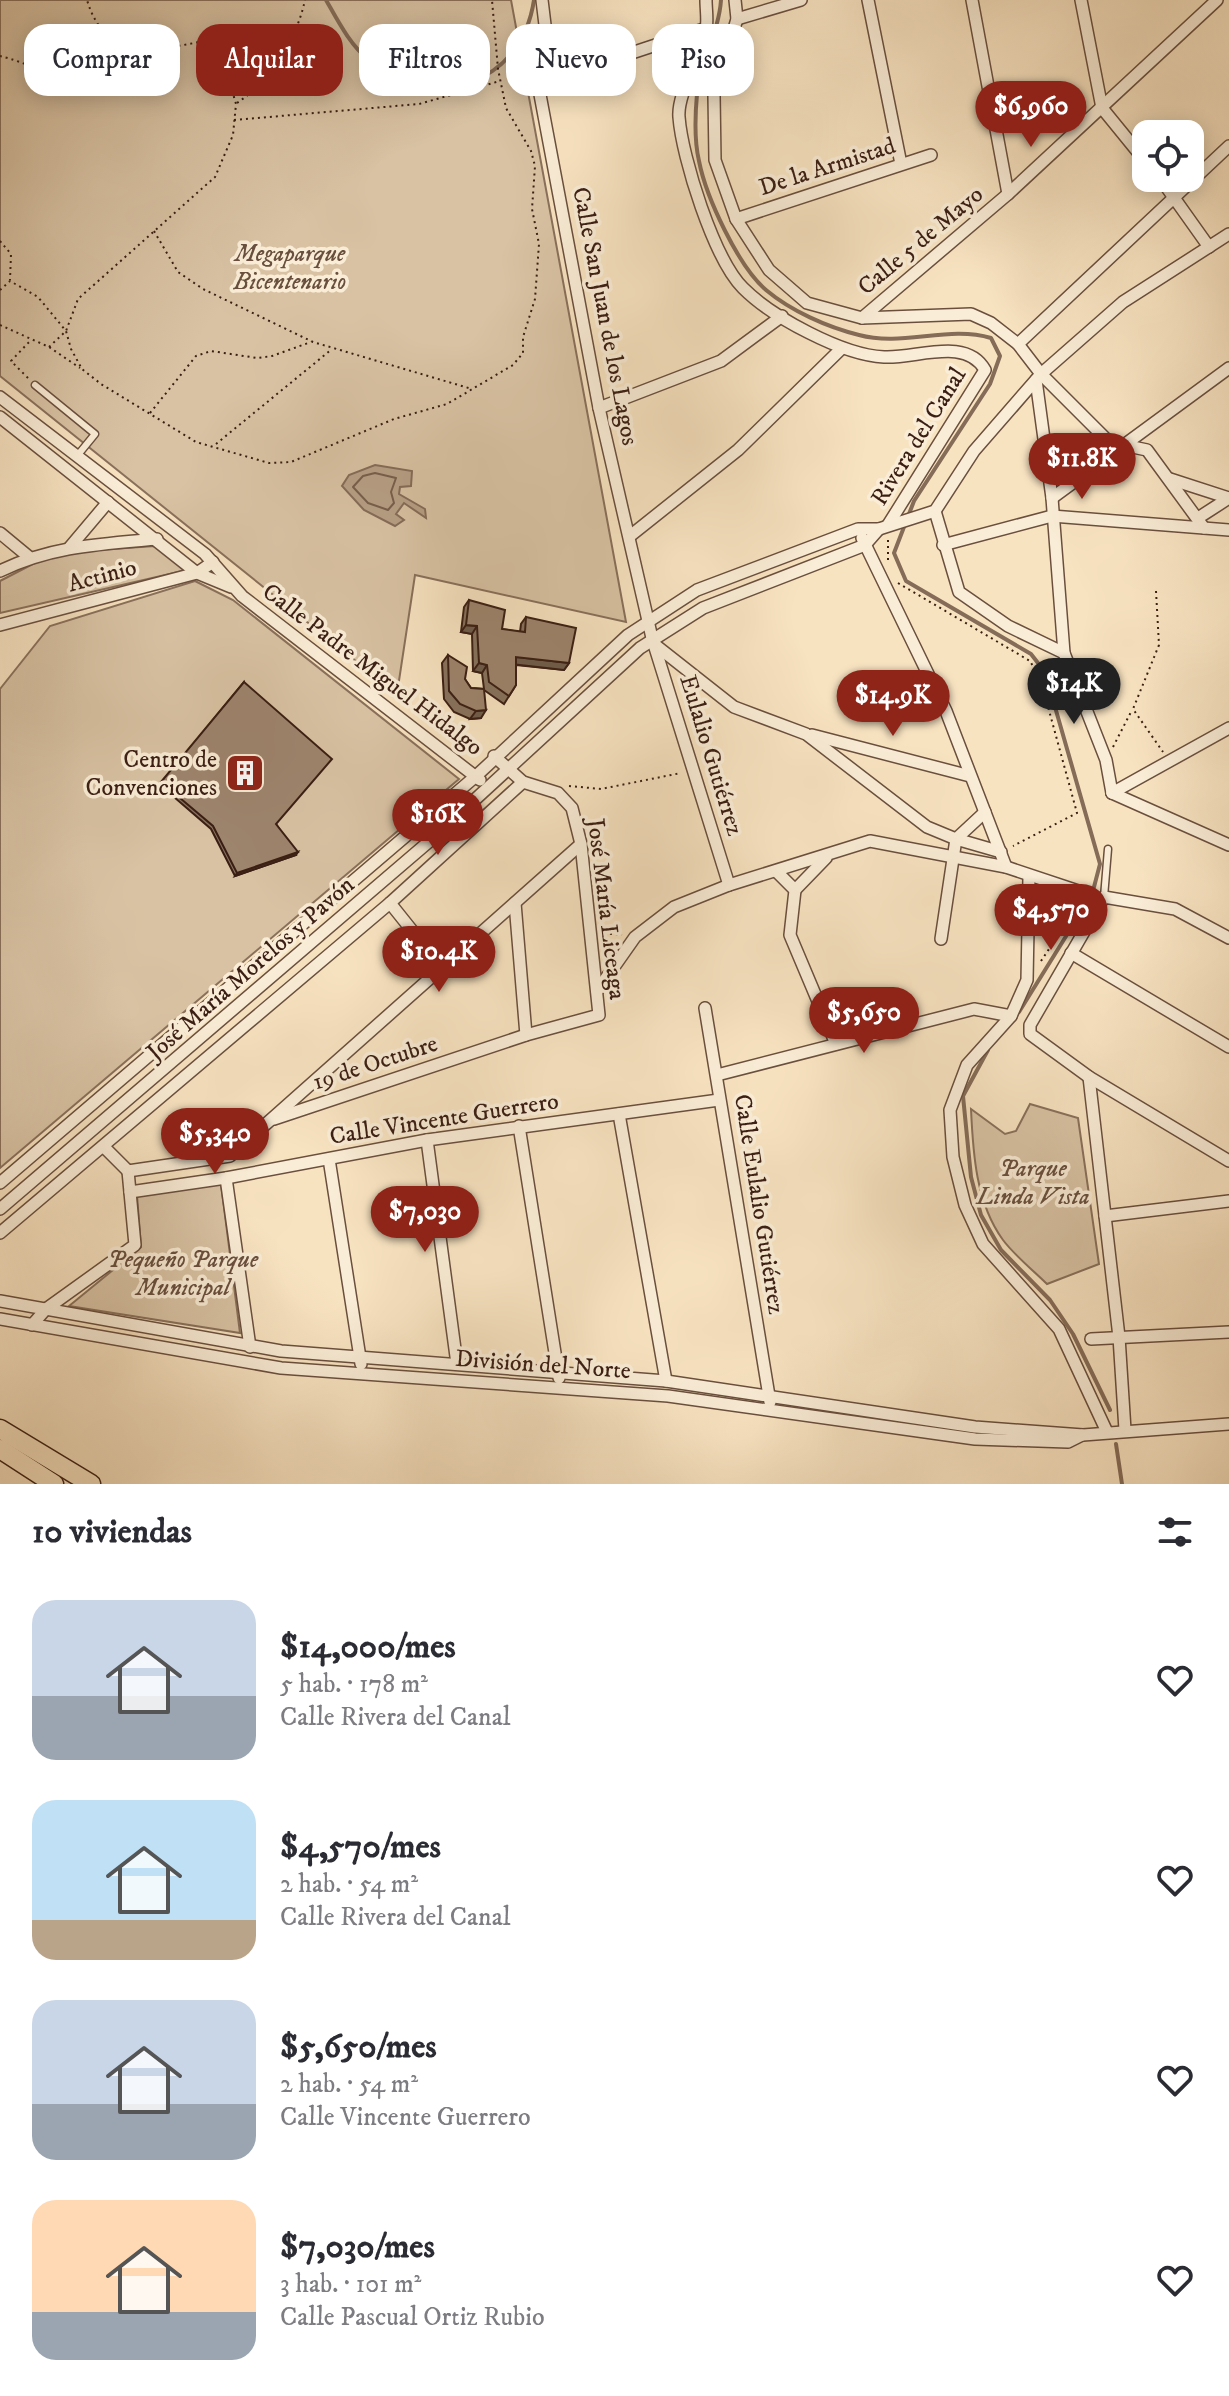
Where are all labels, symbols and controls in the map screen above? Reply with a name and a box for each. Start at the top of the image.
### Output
chip: Comprar [24,24,180,96]
chip: Alquilar [196,24,343,96]
chip: Filtros [359,24,490,96]
chip: Nuevo [506,24,636,96]
chip: Piso [652,24,754,96]
pin: $6,960 [966,81,1096,149]
text: $6,960 [993,90,1069,123]
map controls [1132,120,1204,192]
button: locate [1132,120,1204,192]
street label: De la Armistad [755,131,899,203]
street label: Calle 5 de Mayo [852,180,990,302]
street label: Calle San Juan de los Lagos [565,184,645,448]
park label: Megaparque Bicentenario [233,239,346,297]
street label: Rivera del Canal [864,361,974,511]
pin: $11.8K [1017,433,1147,501]
text: $11.8K [1047,442,1117,475]
street label: Actinio [65,552,140,599]
street label: Calle Padre Miguel Hidalgo [256,577,489,763]
pin: $14K [1027,658,1121,726]
text: $14K [1046,667,1102,700]
pin: $14.9K [828,670,958,738]
street label: Eulalio Gutiérrez [672,671,750,840]
text: $14.9K [855,679,931,712]
place label: Centro de Convenciones [85,745,217,803]
building icon: Centro de Convenciones [224,752,266,794]
pin: $16K [391,789,485,857]
text: $16K [410,798,466,831]
street label: José María Liceaga [580,815,632,1002]
street label: José María Morelos y Pavón [139,870,361,1069]
pin: $4,570 [986,884,1116,952]
text: $4,570 [1012,893,1090,926]
pin: $10.4K [374,926,504,994]
text: $10.4K [400,935,478,968]
pin: $5,650 [799,987,929,1055]
text: $5,650 [827,996,901,1029]
street label: 19 de Octubre [309,1029,442,1097]
street label: Calle Vincente Guerrero [328,1086,561,1152]
street label: Calle Eulalio Gutiérrez [727,1092,791,1317]
pin: $5,340 [150,1108,280,1176]
text: $5,340 [179,1117,251,1150]
park label: Parque Linda Vista [974,1154,1090,1212]
pin: $7,030 [360,1186,490,1254]
text: $7,030 [389,1195,461,1228]
park label: Pequeño Parque Municipal [108,1245,259,1303]
street label: División del Norte [454,1344,632,1386]
icon: filters [1153,1510,1197,1554]
text: 10 viviendas [32,1511,192,1553]
text: $14,000/mes [280,1626,456,1668]
icon: home [96,1632,192,1728]
icon: heart [1153,1658,1197,1702]
text: 5 hab. · 178 m² [280,1668,428,1701]
text: Calle Rivera del Canal [280,1701,511,1734]
text: $4,570/mes [280,1826,441,1868]
icon: home [96,1832,192,1928]
icon: heart [1153,1858,1197,1902]
text: 2 hab. · 54 m² [280,1868,418,1901]
text: Calle Rivera del Canal [280,1901,511,1934]
text: $5,650/mes [280,2026,437,2068]
icon: home [96,2032,192,2128]
icon: heart [1153,2058,1197,2102]
text: 2 hab. · 54 m² [280,2068,418,2101]
text: Calle Vincente Guerrero [280,2101,531,2134]
text: $7,030/mes [280,2226,435,2268]
icon: home [96,2232,192,2328]
icon: heart [1153,2258,1197,2302]
text: 3 hab. · 101 m² [280,2268,421,2301]
text: Calle Pascual Ortiz Rubio [280,2301,545,2334]

